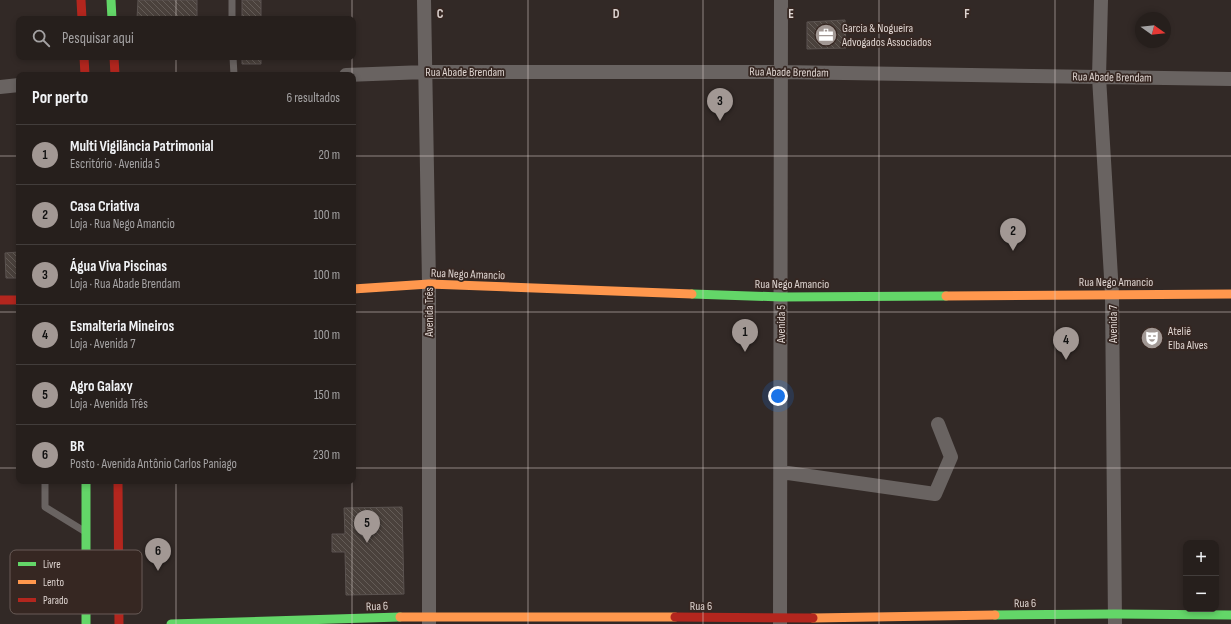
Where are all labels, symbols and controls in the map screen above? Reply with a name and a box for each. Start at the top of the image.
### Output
text: C [437,6,444,22]
text: D [613,6,620,22]
text: E [788,6,794,22]
text: F [964,6,970,22]
north arrow [1135,12,1171,48]
search box [16,16,356,60]
place label: Garcia & Nogueira Advogados Associados [841,21,932,50]
office icon: Garcia & Nogueira Advogados Associados [813,22,839,48]
icon: search [30,27,52,49]
text: Pesquisar aqui [62,29,134,48]
street label: Rua Abade Brendam [749,64,829,81]
street label: Rua Abade Brendam [425,65,505,80]
street label: Rua Abade Brendam [1072,69,1152,86]
text: Por perto [32,88,88,108]
pin: 3 [707,88,733,121]
text: 6 resultados [287,90,340,106]
text: Multi Vigilância Patrimonial [70,137,214,156]
text: 1 [42,147,48,163]
text: 20 m [318,147,340,163]
text: Escritório · Avenida 5 [70,156,160,172]
text: Casa Criativa [70,197,140,216]
text: 2 [42,207,48,223]
text: 100 m [313,207,340,223]
text: Loja · Rua Nego Amancio [70,216,175,232]
pin: 2 [1000,218,1026,251]
text: Água Viva Piscinas [70,257,167,276]
street label: Rua Nego Amancio [430,266,505,283]
text: 3 [42,267,48,283]
text: 100 m [313,267,340,283]
street label: Rua Nego Amancio [1079,275,1153,290]
text: Loja · Rua Abade Brendam [70,276,180,292]
street label: Rua Nego Amancio [755,277,829,292]
street label: Avenida Três [422,287,437,338]
street label: Avenida 5 [774,305,789,344]
street label: Avenida 7 [1106,305,1121,344]
text: Esmalteria Mineiros [70,317,174,336]
pin: 1 [732,319,758,352]
place label: Ateliê Elba Alves [1167,324,1208,353]
theatre icon: Ateliê Elba Alves [1139,325,1165,351]
text: 4 [42,327,48,343]
text: 100 m [313,327,340,343]
pin: 4 [1053,327,1079,360]
text: Loja · Avenida 7 [70,336,135,352]
text: Agro Galaxy [70,377,133,396]
your location [768,386,788,406]
text: 5 [42,387,48,403]
text: 150 m [314,387,340,403]
text: Loja · Avenida Três [70,396,148,412]
text: BR [70,437,85,456]
text: 6 [42,447,48,463]
text: 230 m [313,447,340,463]
text: Posto · Avenida Antônio Carlos Paniago [70,456,237,472]
pin: 5 [354,510,380,543]
pin: 6 [145,538,171,571]
map controls [1183,540,1219,612]
button: + [1183,540,1219,576]
legend [10,550,142,614]
text: Livre [43,558,61,571]
text: Lento [43,576,64,589]
button: − [1183,576,1219,612]
text: Parado [43,594,69,607]
street label: Rua 6 [1014,596,1036,611]
street label: Rua 6 [366,599,388,614]
street label: Rua 6 [690,599,712,614]

